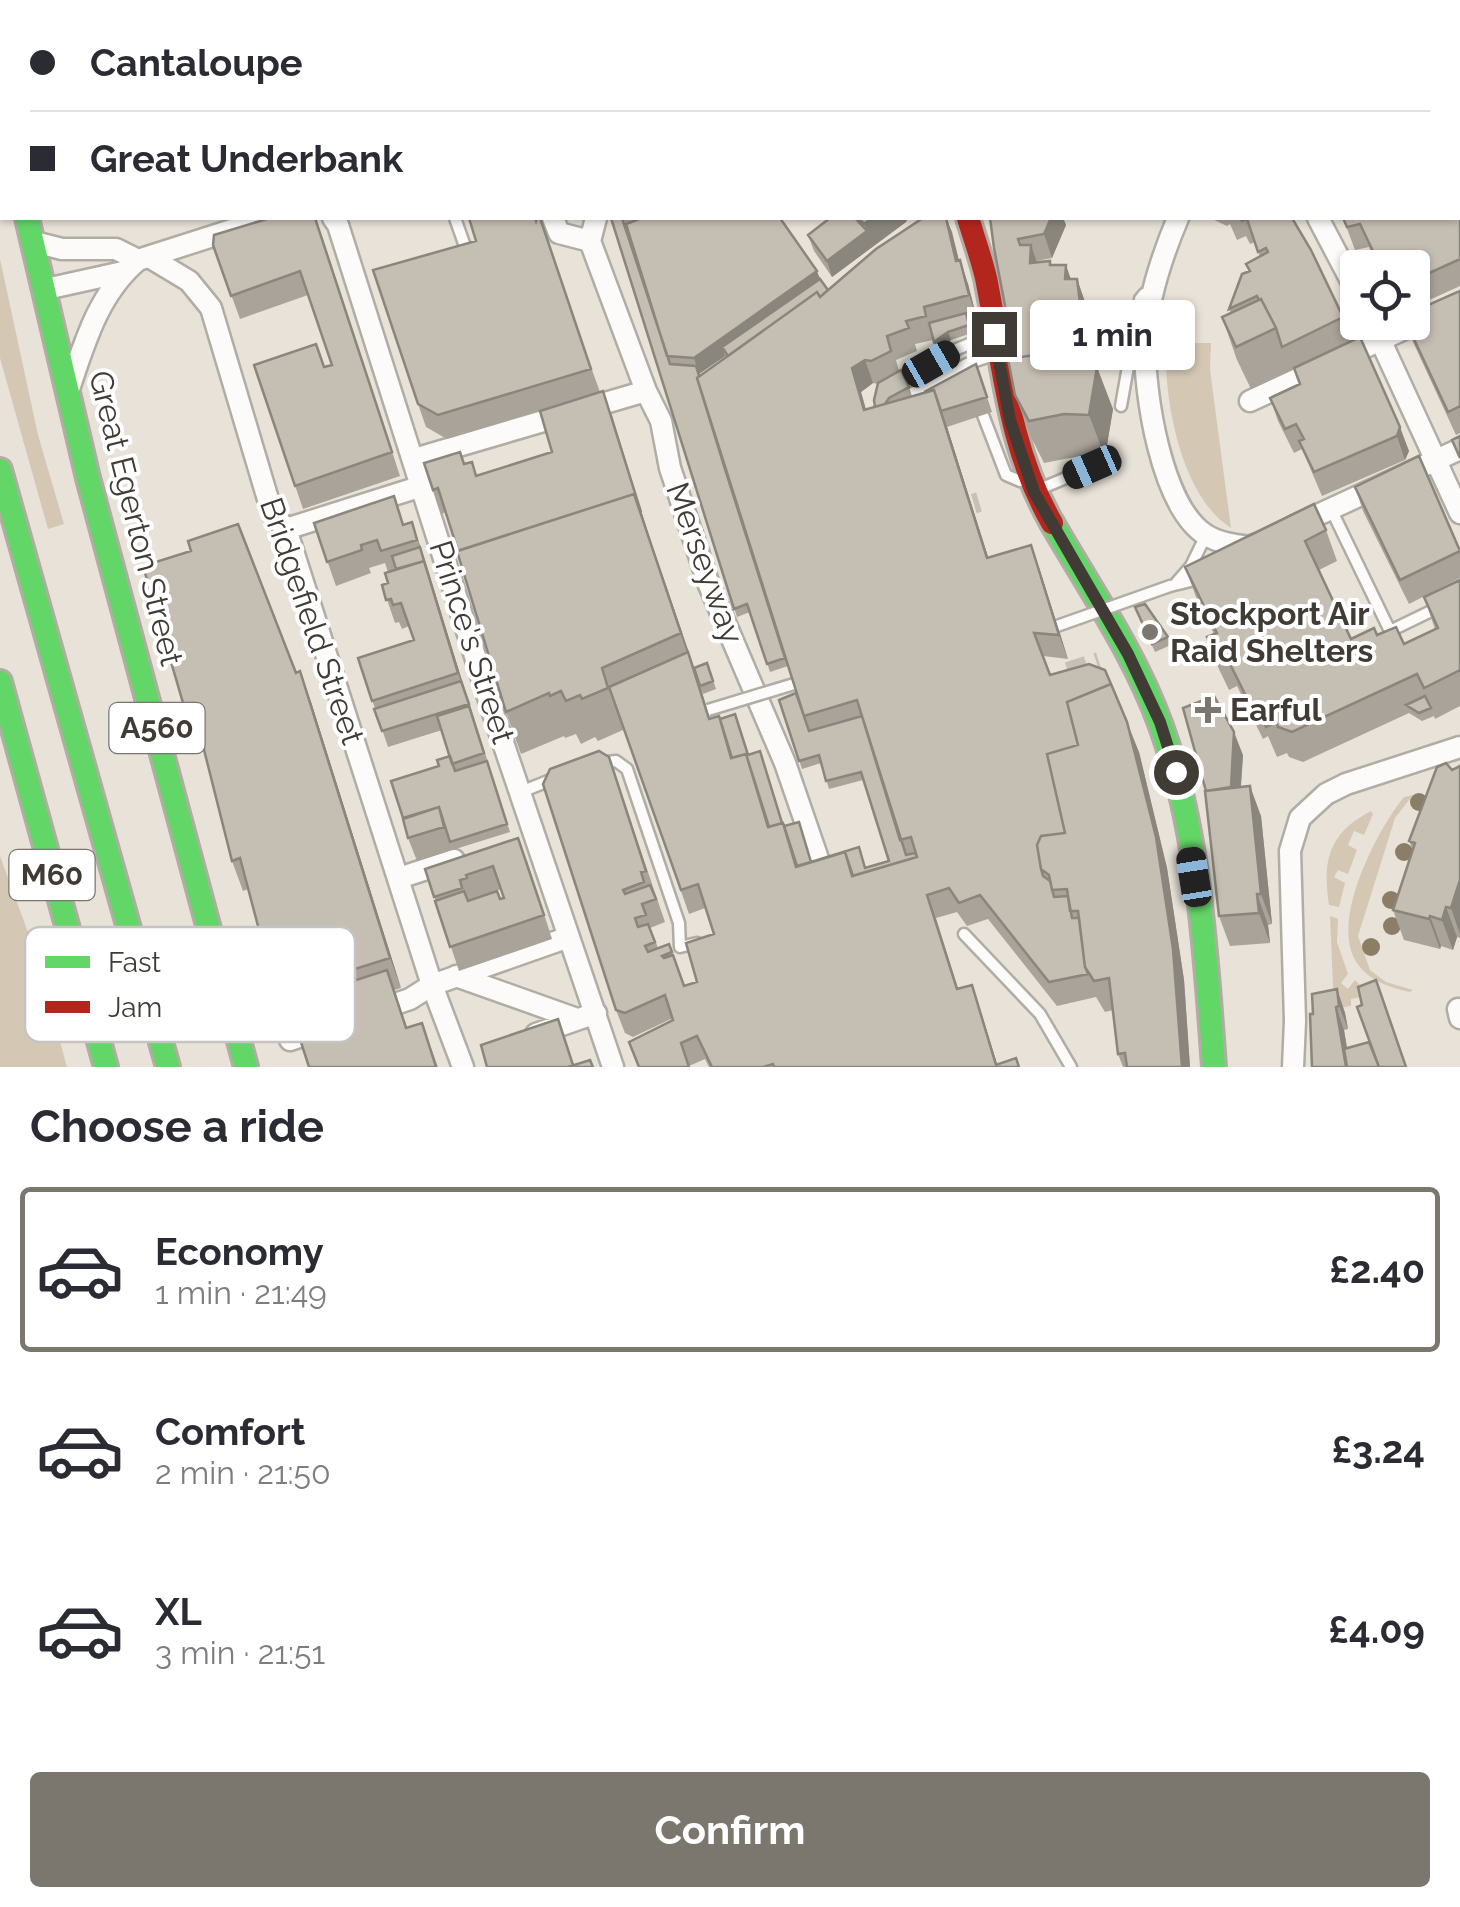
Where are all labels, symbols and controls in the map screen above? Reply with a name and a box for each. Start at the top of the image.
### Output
text: Cantaloupe [90,40,303,85]
text: Great Underbank [90,136,403,181]
map controls [1340,250,1430,340]
button: locate [1340,250,1430,340]
callout: 1 min [1029,299,1194,369]
route end [972,312,1017,357]
text: 1 min [1072,316,1153,353]
car [898,336,964,392]
street label: Great Egerton Street [82,367,191,669]
car [1058,441,1126,493]
street label: Merseyway [659,477,752,648]
street label: Bridgefield Street [253,493,372,749]
street label: Prince's Street [422,536,523,748]
place label: Stockport Air Raid Shelters [1170,595,1373,669]
marker: Stockport Air Raid Shelters [1139,621,1161,643]
place label: Earful [1230,691,1323,728]
marker: Earful [1195,697,1221,723]
road number: A560 [110,703,204,753]
route start [1154,750,1199,795]
car [1174,845,1214,909]
road number: M60 [10,850,94,900]
legend [25,927,355,1042]
text: Fast [108,946,161,979]
text: Jam [108,991,162,1024]
text: Choose a ride [30,1100,324,1153]
icon: car [35,1225,125,1315]
text: Economy [155,1229,324,1274]
text: £2.40 [1329,1247,1425,1292]
text: 1 min · 21:49 [155,1274,327,1311]
icon: car [35,1405,125,1495]
text: Comfort [155,1409,305,1454]
text: £3.24 [1331,1427,1425,1472]
text: 2 min · 21:50 [155,1454,331,1491]
icon: car [35,1585,125,1675]
text: XL [155,1589,202,1634]
text: £4.09 [1328,1607,1425,1652]
text: 3 min · 21:51 [155,1634,325,1671]
button: Confirm [30,1772,1430,1887]

